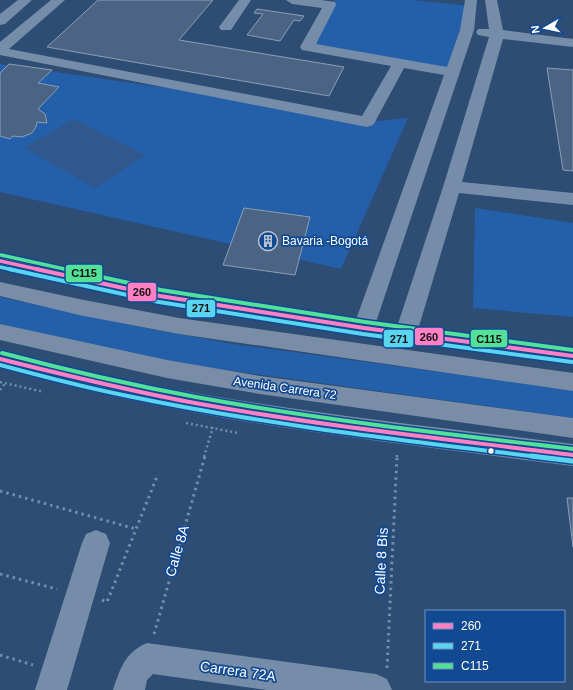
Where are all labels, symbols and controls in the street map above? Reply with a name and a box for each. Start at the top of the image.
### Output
north arrow [525,8,565,48]
text: N [529,25,542,34]
building icon: Bavaria -Bogotá [257,230,279,252]
place label: Bavaria -Bogotá [282,234,368,248]
line badge: C115 [65,264,103,283]
text: C115 [71,267,97,279]
line badge: 260 [127,282,157,302]
text: 260 [133,286,151,298]
line badge: 271 [186,299,216,318]
text: 271 [192,302,210,314]
line badge: 260 [414,327,444,346]
line badge: 271 [383,329,414,348]
line badge: C115 [470,329,508,348]
text: 260 [420,331,438,343]
text: 271 [390,333,408,345]
text: C115 [476,333,502,345]
street label: Avenida Carrera 72 [233,374,338,402]
unlabelled marker [486,446,496,456]
street label: Calle 8A [162,523,192,579]
street label: Calle 8 Bis [371,527,391,595]
legend [425,610,565,682]
text: 260 [461,619,481,633]
text: 271 [461,639,481,653]
street label: Carrera 72A [199,658,278,684]
text: C115 [461,659,489,673]

